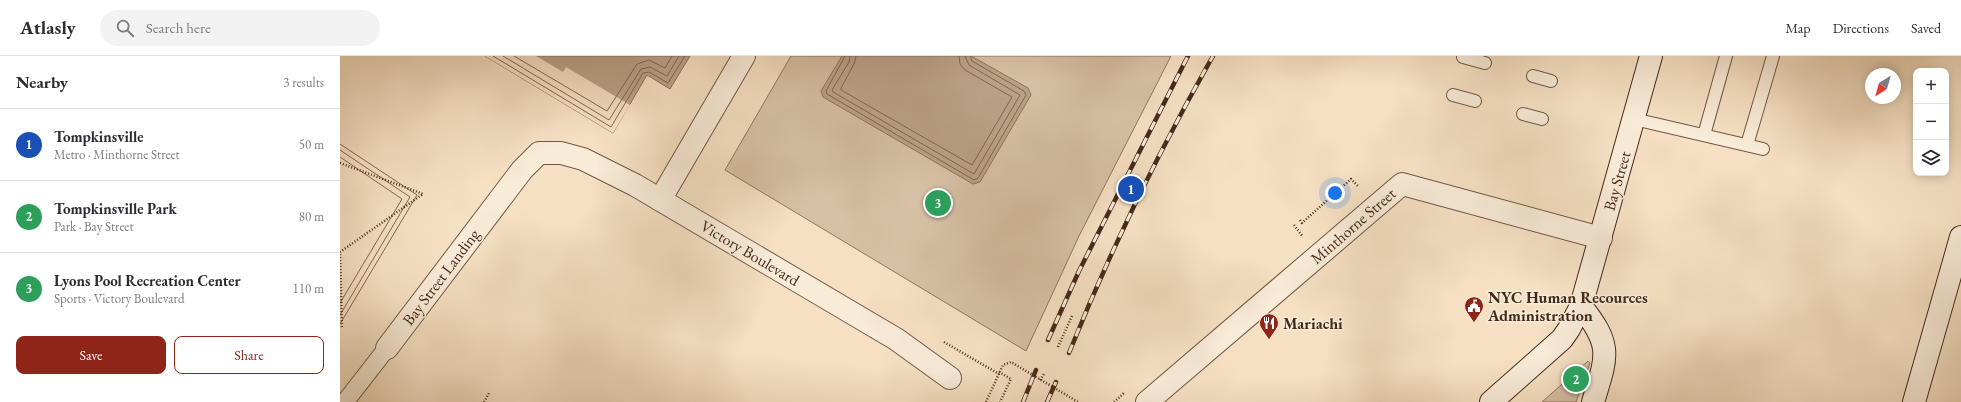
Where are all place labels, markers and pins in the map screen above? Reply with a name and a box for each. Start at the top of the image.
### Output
pin: 1 [1118,174,1144,204]
pin: 3 [925,188,951,218]
place label: NYC Human Recources Administration [1487,287,1648,326]
public building icon: NYC Human Recources Administration [1463,295,1485,323]
restaurant icon: Mariachi [1258,312,1280,340]
place label: Mariachi [1283,313,1343,334]
pin: 2 [1563,364,1589,394]

